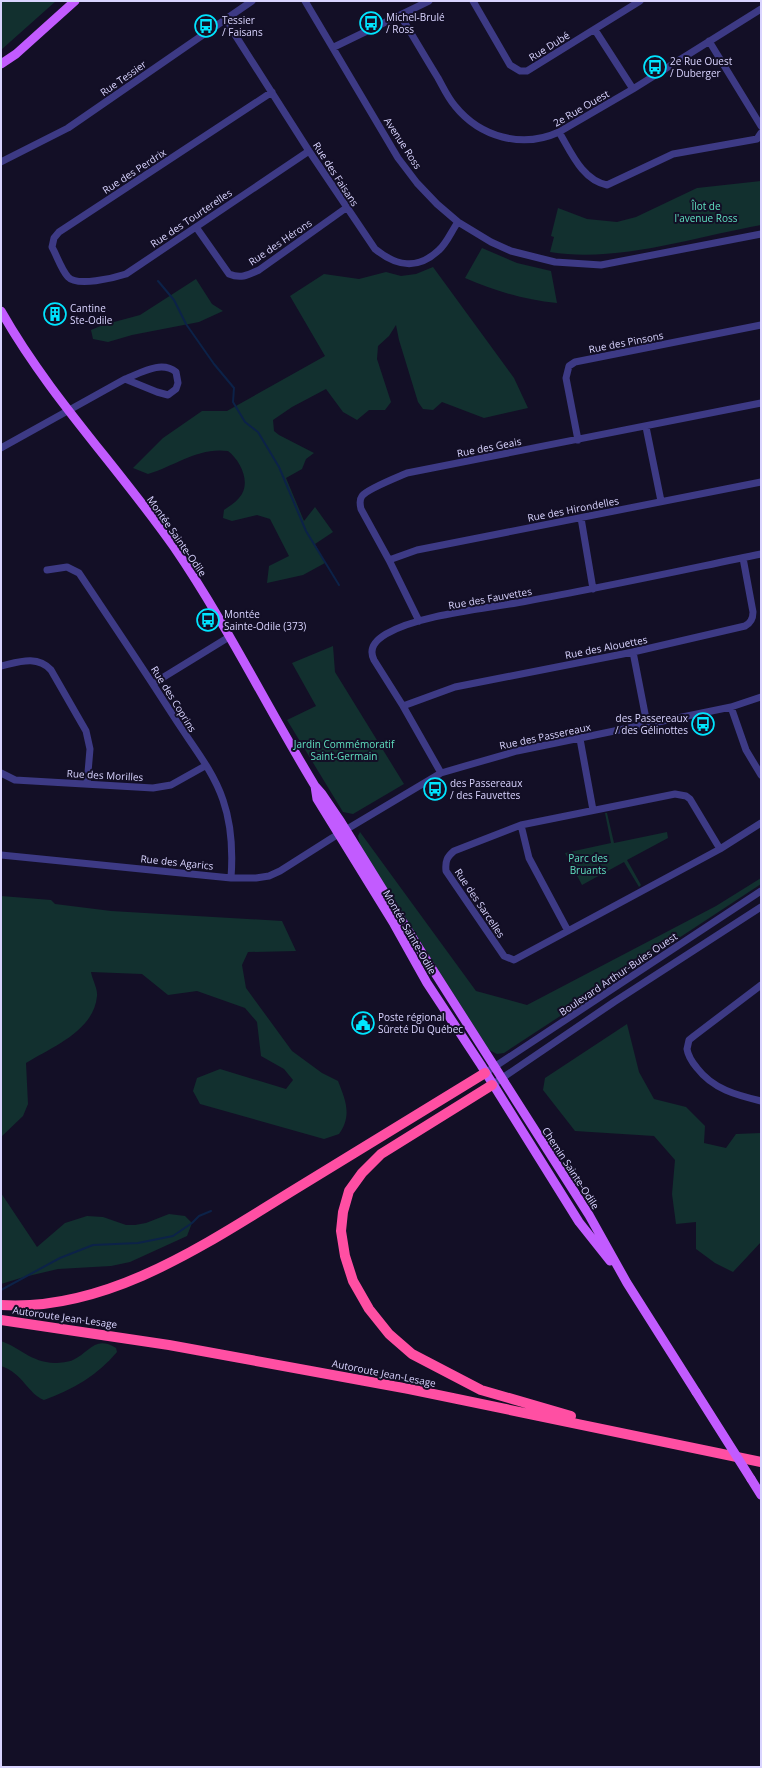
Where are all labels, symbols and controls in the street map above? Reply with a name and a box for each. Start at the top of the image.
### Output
bus stop icon: Michel-Brulé / Ross [358,10,384,36]
place label: Michel-Brulé / Ross [386,10,445,36]
bus stop icon: Tessier / Faisans [193,13,219,39]
place label: Tessier / Faisans [222,13,263,39]
street label: Rue Dubé [526,28,572,64]
bus stop icon: 2e Rue Ouest / Duberger [642,54,668,80]
place label: 2e Rue Ouest / Duberger [670,54,733,80]
street label: Rue Tessier [97,57,149,99]
street label: 2e Rue Ouest [551,86,612,130]
street label: Avenue Ross [381,114,425,172]
street label: Rue des Faisans [310,139,362,209]
street label: Rue des Perdrix [99,145,169,197]
street label: Rue des Tourterelles [147,185,235,251]
park label: Îlot de l'avenue Ross [674,199,738,225]
street label: Rue des Hérons [246,215,315,268]
building icon: Cantine Ste-Odile [42,301,68,327]
place label: Cantine Ste-Odile [70,301,113,327]
street label: Rue des Pinsons [587,328,665,356]
street label: Rue des Geais [456,434,523,460]
street label: Montée Sainte-Odile [144,493,210,579]
street label: Rue des Hirondelles [526,493,620,525]
street label: Rue des Fauvettes [447,584,533,612]
bus stop icon: Montée Sainte-Odile (373) [195,607,221,633]
place label: Montée Sainte-Odile (373) [224,607,306,633]
street label: Rue des Alouettes [564,632,649,662]
street label: Rue des Coprins [148,663,200,735]
place label: des Passereaux / des Gélinottes [615,711,689,737]
bus stop icon: des Passereaux / des Gélinottes [690,711,716,737]
street label: Rue des Passereaux [498,719,593,753]
park label: Jardin Commémoratif Saint-Germain [293,737,395,763]
street label: Rue des Morilles [66,766,144,784]
bus stop icon: des Passereaux / des Fauvettes [422,776,448,802]
place label: des Passereaux / des Fauvettes [450,776,523,802]
street label: Rue des Agarics [140,851,214,873]
park label: Parc des Bruants [568,851,608,877]
street label: Rue des Sarcelles [452,866,508,941]
street label: Montée Sainte-Odile [380,887,440,977]
street label: Boulevard Arthur-Buies Ouest [556,929,680,1019]
public building icon: Poste régional Sûreté Du Québec [350,1010,376,1036]
place label: Poste régional Sûreté Du Québec [378,1010,463,1036]
street label: Chemin Sainte-Odile [539,1124,603,1212]
street label: Autoroute Jean-Lesage [12,1303,119,1331]
street label: Autoroute Jean-Lesage [331,1356,437,1390]

